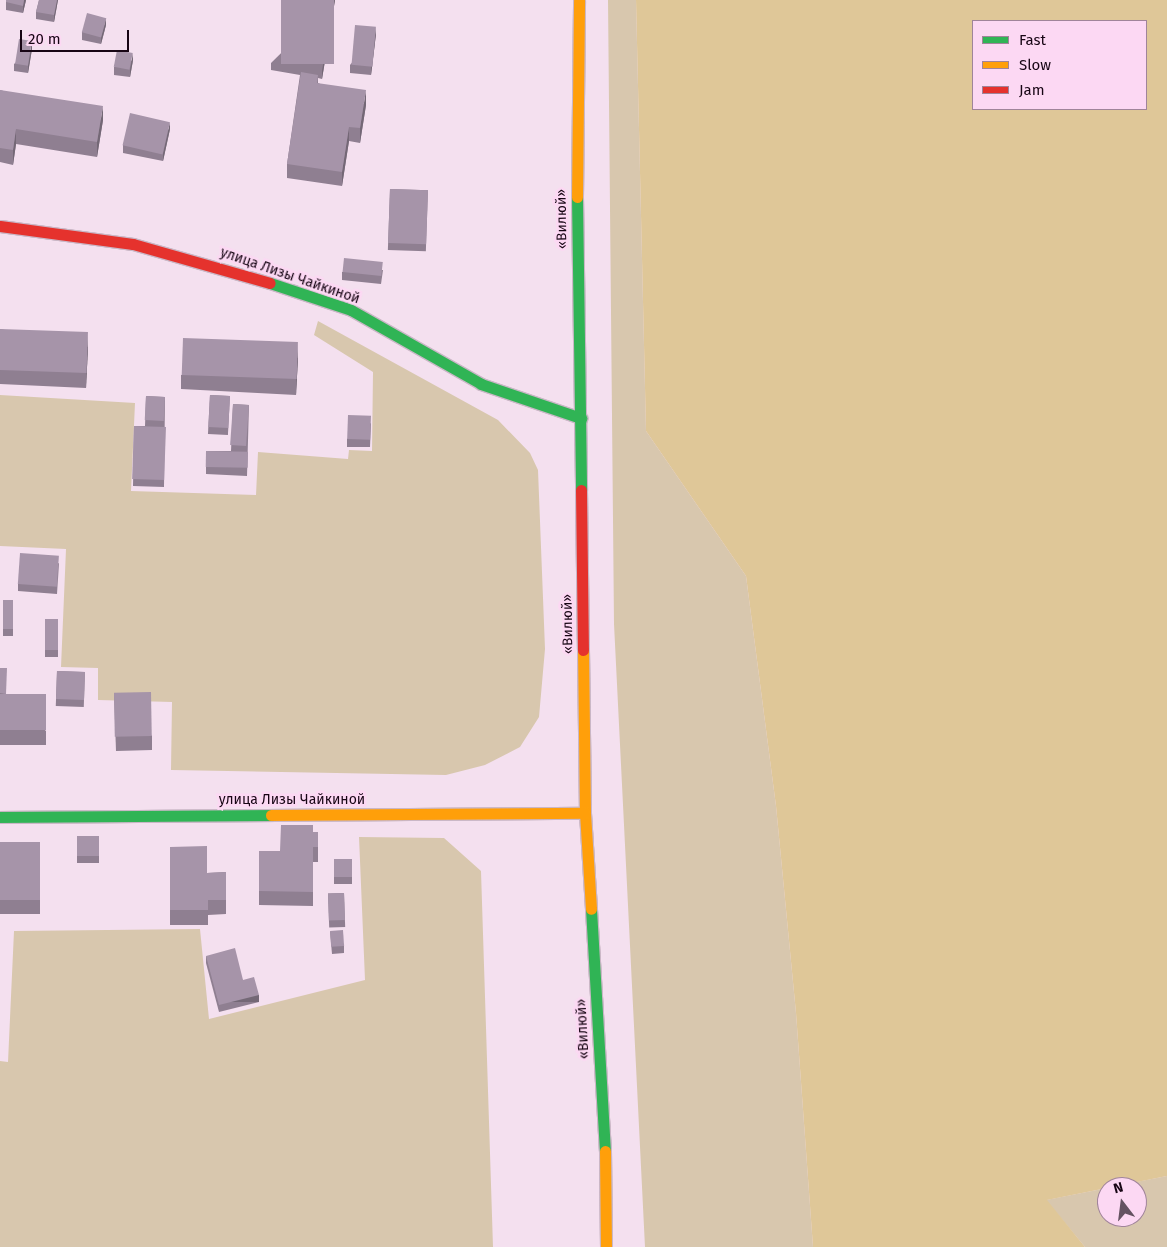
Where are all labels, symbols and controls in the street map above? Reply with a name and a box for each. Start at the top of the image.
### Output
scale bar [22,20,131,52]
legend [972,20,1147,110]
text: 20 m [28,30,61,48]
text: Fast [1019,31,1046,49]
text: Slow [1019,56,1051,74]
text: Jam [1019,81,1045,99]
street label: «Вилюй» [553,189,571,249]
street label: улица Лизы Чайкиной [218,244,362,308]
street label: «Вилюй» [559,594,577,654]
street label: улица Лизы Чайкиной [219,792,365,808]
street label: «Вилюй» [573,998,593,1060]
north arrow [1097,1177,1147,1227]
text: N [1112,1179,1125,1197]

